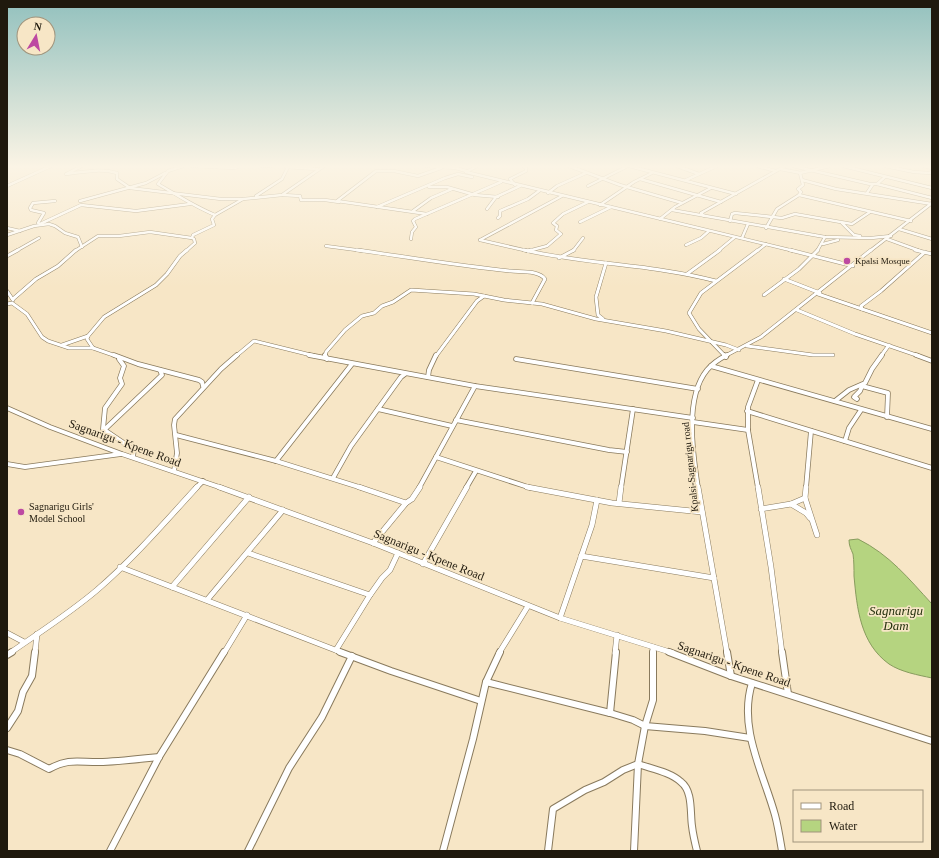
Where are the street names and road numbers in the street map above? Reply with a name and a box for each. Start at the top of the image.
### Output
street label: Sagnarigu - Kpene Road [67,416,183,470]
street label: Kpalsi-Sagnarigu road [680,422,700,512]
street label: Sagnarigu - Kpene Road [372,526,486,584]
street label: Sagnarigu - Kpene Road [676,638,792,690]

